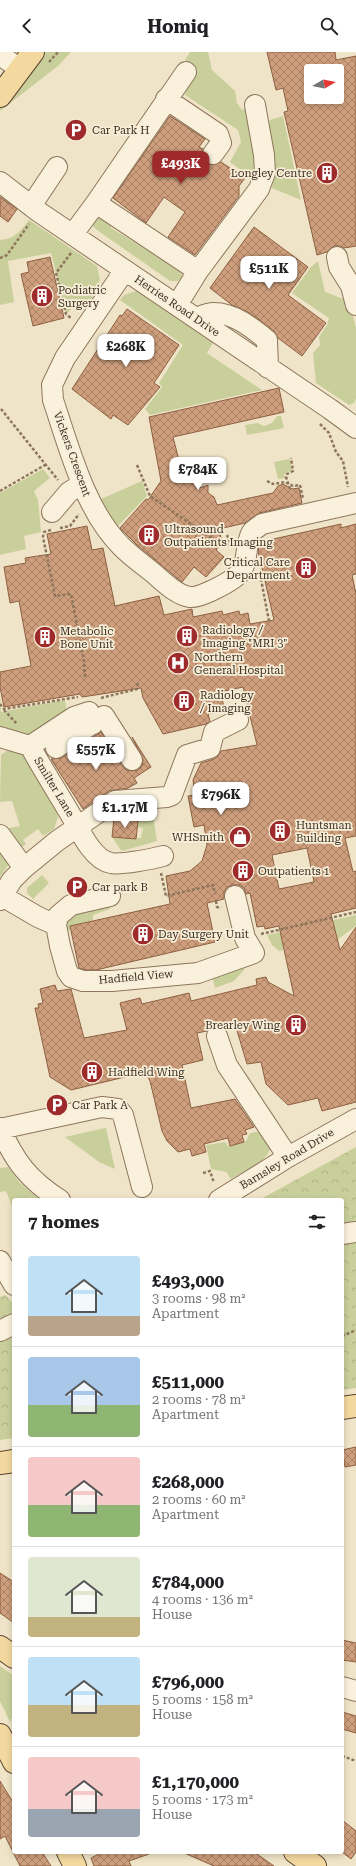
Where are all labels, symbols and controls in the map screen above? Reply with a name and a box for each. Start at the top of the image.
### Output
icon: back [16,15,38,37]
icon: search [318,15,340,37]
text: Homiq [147,16,209,37]
north arrow [304,64,344,104]
map controls [304,64,344,104]
parking icon: Car Park H [63,117,89,143]
place label: Car Park H [92,124,149,137]
pin: £493K [153,151,209,185]
text: £493K [161,156,201,171]
building icon: Longley Centre [314,160,340,186]
place label: Longley Centre [231,167,312,180]
pin: £511K [241,256,297,290]
text: £511K [249,261,289,276]
street label: Herries Road Drive [132,273,222,339]
building icon: Podiatric Surgery [29,283,55,309]
place label: Podiatric Surgery [58,284,106,310]
pin: £268K [98,334,154,368]
text: £268K [106,339,146,354]
street label: Vickers Crescent [51,410,93,498]
pin: £784K [170,457,226,491]
text: £784K [178,462,218,477]
building icon: Ultrasound Outpatients Imaging [136,522,162,548]
place label: Ultrasound Outpatients Imaging [164,523,273,549]
building icon: Critical Care Department [293,555,319,581]
place label: Critical Care Department [224,556,290,582]
building icon: Radiology / Imaging "MRI 3" [174,623,200,649]
building icon: Metabolic Bone Unit [32,624,58,650]
place label: Radiology / Imaging "MRI 3" [202,624,288,650]
place label: Metabolic Bone Unit [60,625,113,651]
hospital icon: Northern General Hospital [165,650,191,676]
place label: Northern General Hospital [194,651,284,677]
building icon: Radiology / Imaging [171,688,197,714]
place label: Radiology / Imaging [199,689,254,715]
pin: £557K [68,737,124,771]
text: £557K [76,742,116,757]
street label: Smilter Lane [31,755,77,819]
pin: £796K [193,782,249,816]
text: £796K [201,787,241,802]
pin: £1.17M [92,795,158,829]
text: £1.17M [102,800,148,815]
building icon: Huntsman Building [267,818,293,844]
place label: Huntsman Building [296,819,351,845]
shop icon: WHSmith [227,824,253,850]
place label: WHSmith [172,831,224,844]
building icon: Outpatients 1 [230,858,256,884]
place label: Outpatients 1 [258,865,330,878]
parking icon: Car park B [64,874,90,900]
place label: Car park B [92,881,148,894]
building icon: Day Surgery Unit [130,921,156,947]
place label: Day Surgery Unit [158,928,249,941]
street label: Hadfield View [98,967,175,987]
building icon: Brearley Wing [283,1012,309,1038]
place label: Brearley Wing [205,1019,281,1032]
building icon: Hadfield Wing [79,1059,105,1085]
place label: Hadfield Wing [108,1066,185,1079]
parking icon: Car Park A [44,1092,70,1118]
place label: Car Park A [72,1099,128,1112]
street label: Barnsley Road Drive [238,1126,336,1192]
icon: filters [306,1211,328,1233]
text: 7 homes [28,1212,99,1232]
text: £493,000 [152,1271,224,1291]
icon: home [60,1272,108,1320]
text: 3 rooms · 98 m² [152,1291,246,1306]
text: Apartment [152,1306,219,1321]
text: £511,000 [152,1372,224,1392]
icon: home [60,1373,108,1421]
text: 2 rooms · 78 m² [152,1392,246,1407]
text: Apartment [152,1407,219,1422]
text: £268,000 [152,1472,224,1492]
icon: home [60,1473,108,1521]
text: 2 rooms · 60 m² [152,1492,246,1507]
text: Apartment [152,1507,219,1522]
text: £784,000 [152,1572,224,1592]
icon: home [60,1573,108,1621]
text: 4 rooms · 136 m² [152,1592,253,1607]
text: House [152,1607,192,1622]
text: £796,000 [152,1672,224,1692]
icon: home [60,1673,108,1721]
text: 5 rooms · 158 m² [152,1692,253,1707]
text: House [152,1707,192,1722]
text: £1,170,000 [152,1772,239,1792]
icon: home [60,1773,108,1821]
text: 5 rooms · 173 m² [152,1792,253,1807]
text: House [152,1807,192,1822]

